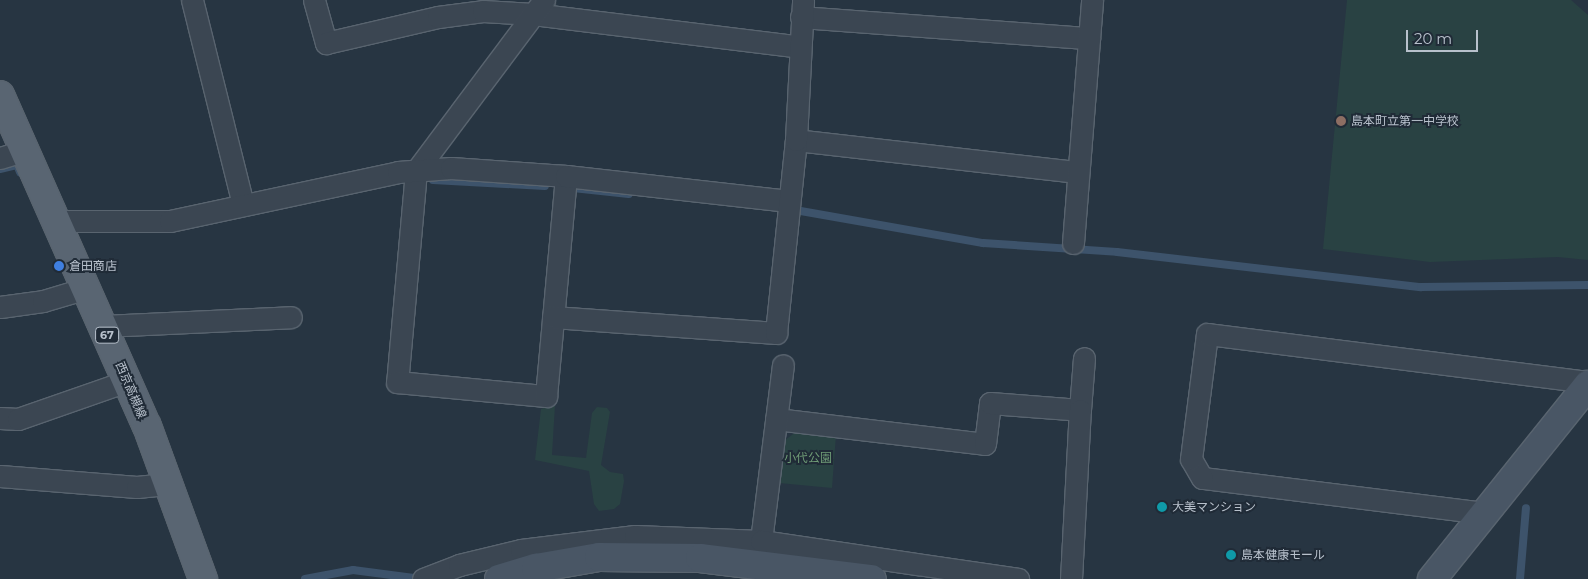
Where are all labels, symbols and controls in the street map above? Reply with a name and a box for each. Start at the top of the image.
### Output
scale bar [1408,20,1480,52]
text: 20 m [1414,29,1452,48]
place label: 島本町立第一中学校 [1351,114,1459,128]
marker: 島本町立第一中学校 [1335,115,1347,127]
place label: 倉田商店 [69,259,117,273]
marker: 倉田商店 [53,260,65,272]
road number: 67 [94,326,120,344]
street label: 西京高槻線 [113,360,149,420]
park label: 小代公園 [784,451,832,465]
place label: 大美マンション [1172,500,1256,514]
marker: 大美マンション [1156,501,1168,513]
place label: 島本健康モール [1241,548,1325,562]
marker: 島本健康モール [1225,549,1237,561]

